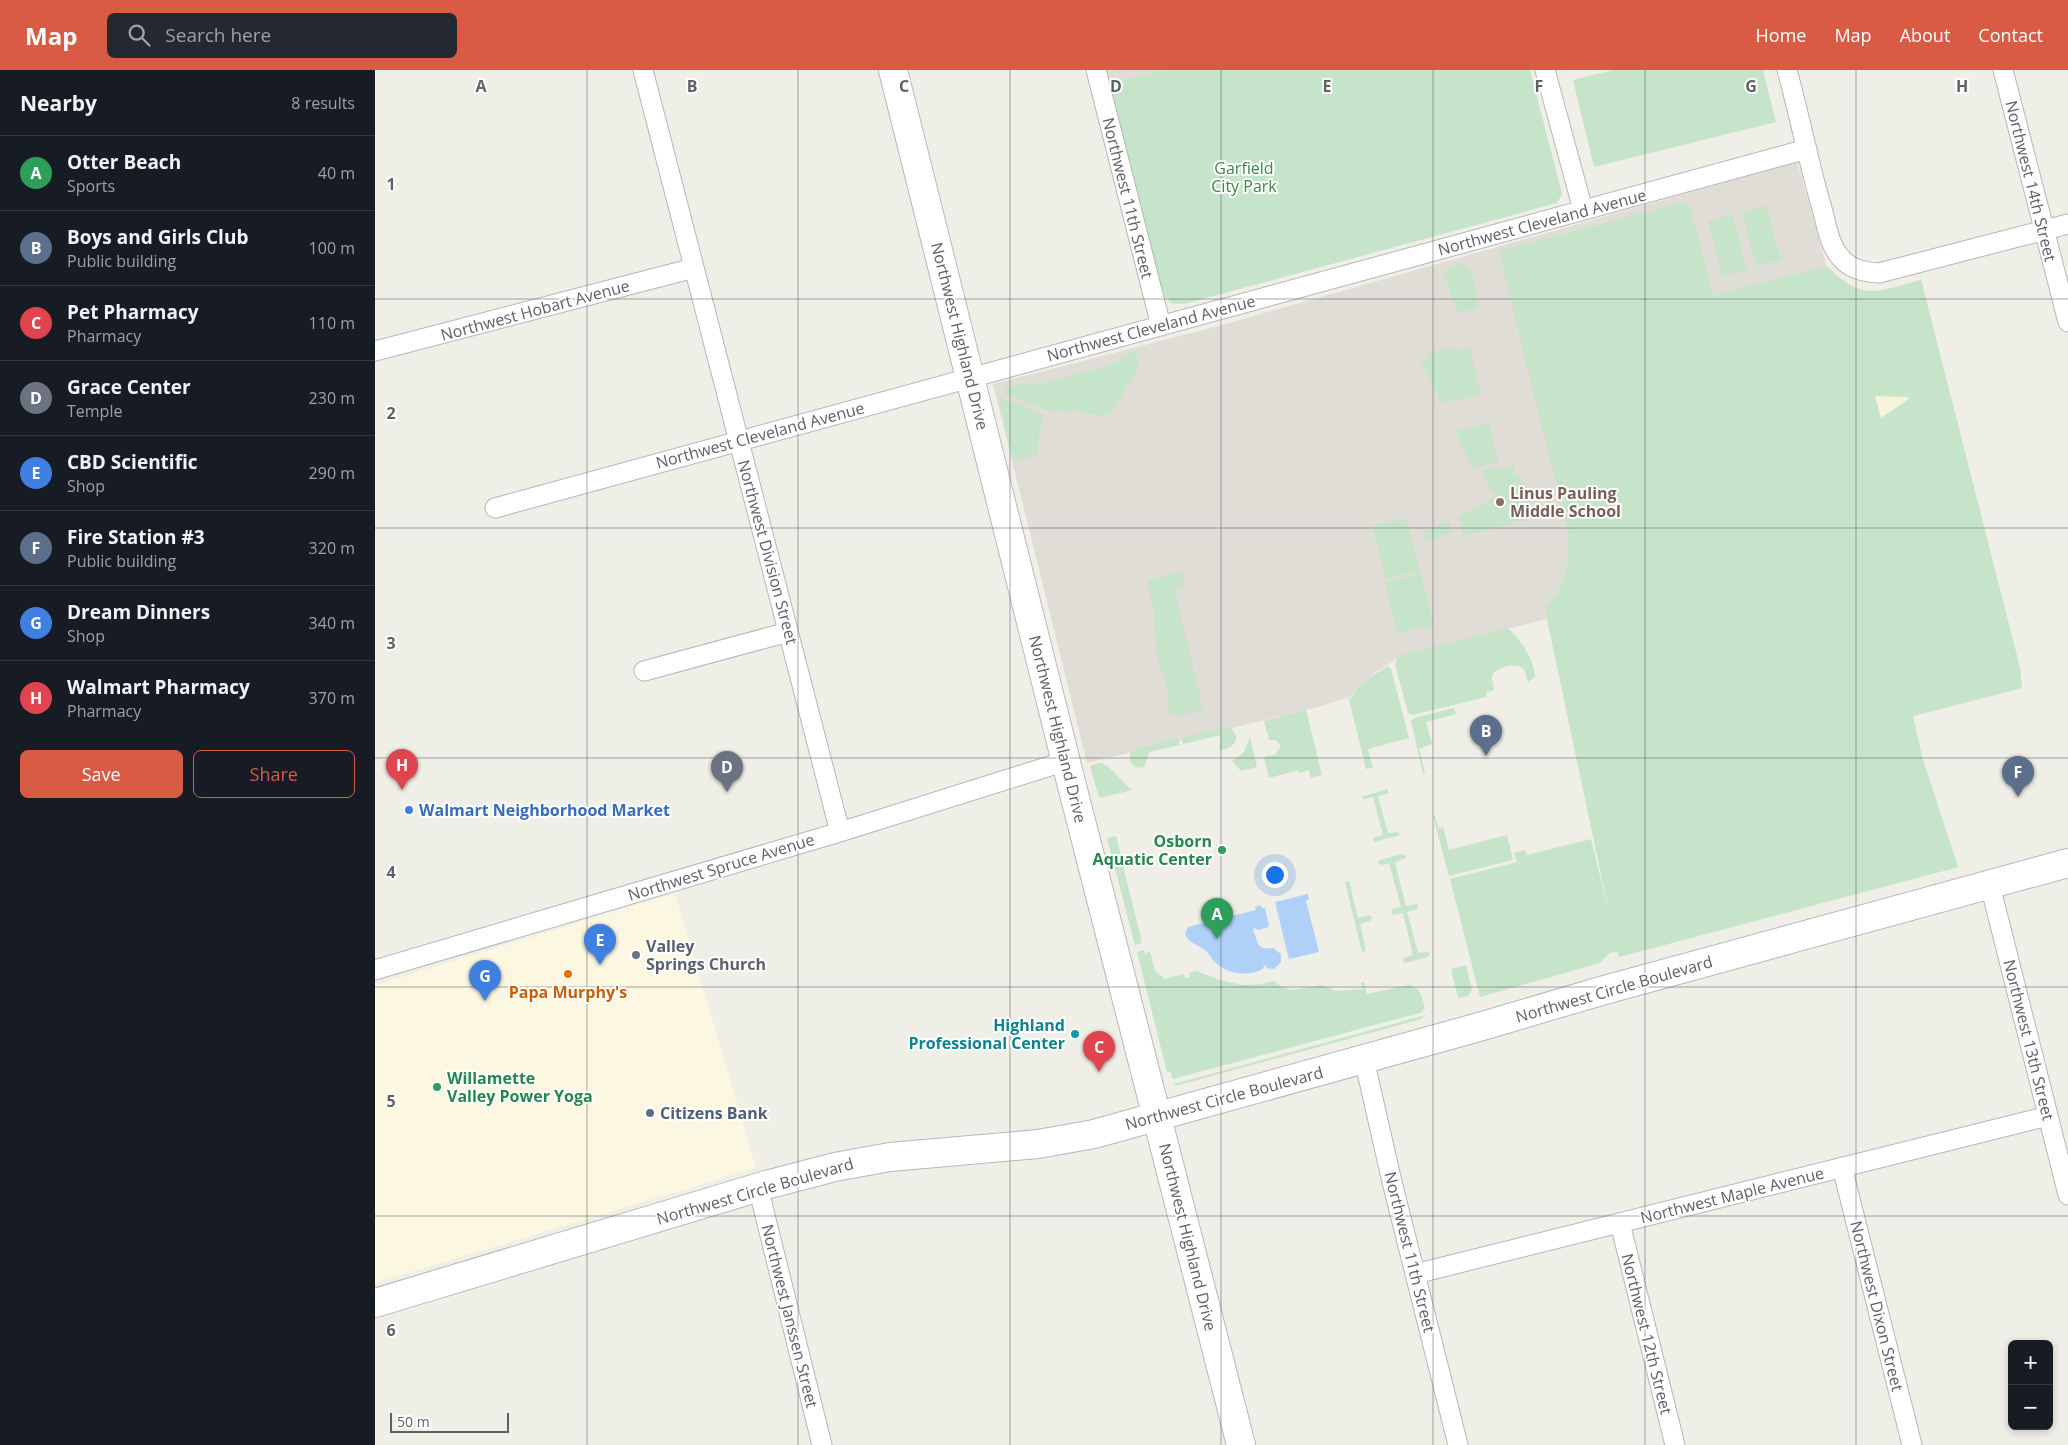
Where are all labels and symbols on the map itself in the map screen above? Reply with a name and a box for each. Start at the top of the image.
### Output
text: A [475,75,487,97]
text: B [687,75,697,97]
text: C [899,75,909,97]
text: D [1110,75,1122,97]
text: E [1323,75,1332,97]
text: F [1535,75,1543,97]
text: G [1745,75,1757,97]
text: H [1956,75,1968,97]
street label: Northwest 14th Street [2000,98,2062,264]
street label: Northwest 11th Street [1097,115,1159,281]
park label: Garfield City Park [1211,157,1277,197]
text: 1 [386,173,396,195]
street label: Northwest Cleveland Avenue [1435,184,1649,260]
street label: Northwest Highland Drive [926,240,994,432]
street label: Northwest Hobart Avenue [438,274,632,346]
street label: Northwest Cleveland Avenue [1044,290,1258,366]
street label: Northwest Cleveland Avenue [653,397,867,473]
text: 2 [386,402,396,424]
street label: Northwest Division Street [733,457,803,647]
place label: Linus Pauling Middle School [1510,482,1621,522]
marker: Linus Pauling Middle School [1494,496,1506,508]
text: 3 [386,632,396,654]
street label: Northwest Highland Drive [1024,633,1092,825]
pin: B [1470,715,1502,756]
pin: H [386,749,418,790]
pin: D [711,751,743,792]
pin: F [2002,756,2034,797]
place label: Walmart Neighborhood Market [419,799,670,821]
marker: Walmart Neighborhood Market [403,804,415,816]
street label: Northwest Spruce Avenue [625,828,817,906]
place label: Osborn Aquatic Center [1093,830,1212,870]
marker: Osborn Aquatic Center [1216,844,1228,856]
text: 4 [386,861,396,883]
your location [1262,862,1288,888]
pin: A [1201,898,1233,939]
pin: E [584,924,616,965]
place label: Valley Springs Church [646,935,766,975]
marker: Valley Springs Church [630,949,642,961]
street label: Northwest Circle Boulevard [1513,950,1715,1028]
street label: Northwest 13th Street [1998,957,2060,1123]
pin: G [469,960,501,1001]
marker: Papa Murphy's [562,968,574,980]
place label: Papa Murphy's [509,981,627,1003]
place label: Highland Professional Center [908,1014,1065,1054]
marker: Highland Professional Center [1069,1028,1081,1040]
pin: C [1083,1031,1115,1072]
street label: Northwest Circle Boulevard [1123,1061,1325,1135]
place label: Willamette Valley Power Yoga [447,1067,593,1107]
marker: Willamette Valley Power Yoga [431,1081,443,1093]
text: 5 [386,1090,396,1112]
place label: Citizens Bank [660,1102,768,1124]
marker: Citizens Bank [644,1107,656,1119]
street label: Northwest Highland Drive [1154,1141,1222,1333]
street label: Northwest Circle Boulevard [654,1152,856,1230]
street label: Northwest Maple Avenue [1638,1162,1826,1228]
street label: Northwest 11th Street [1379,1169,1441,1335]
street label: Northwest Dixon Street [1845,1218,1909,1394]
street label: Northwest Janssen Street [757,1222,824,1410]
street label: Northwest 12th Street [1616,1251,1678,1417]
text: 6 [386,1319,396,1341]
scale bar [390,1410,509,1433]

